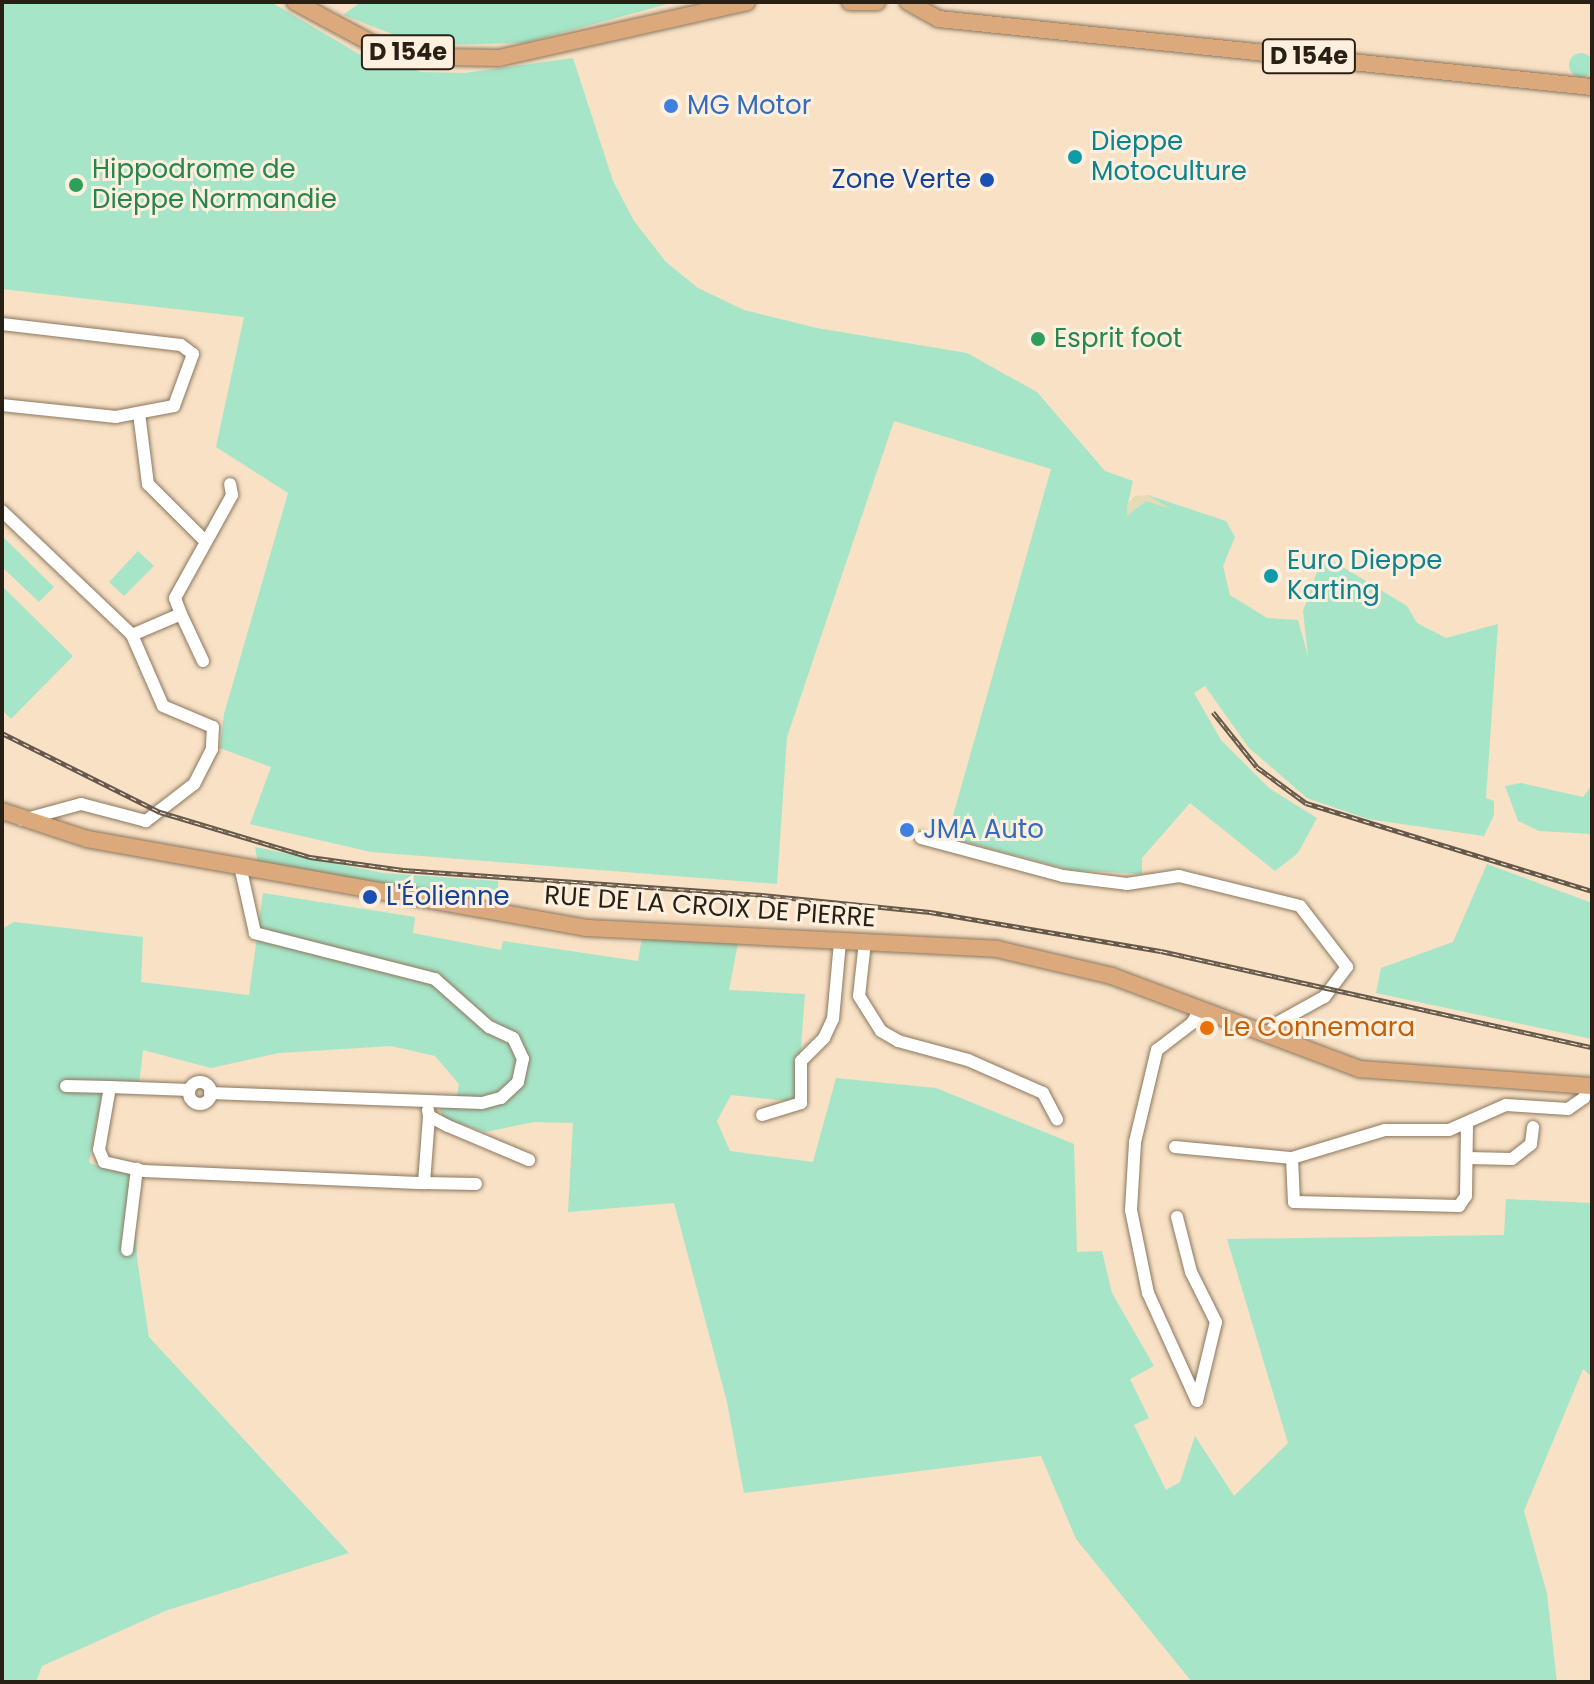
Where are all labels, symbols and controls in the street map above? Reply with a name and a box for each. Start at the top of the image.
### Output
road number: D 154e [360,32,456,72]
road number: D 154e [1261,36,1357,76]
place label: MG Motor [687,90,811,122]
marker: MG Motor [662,97,680,115]
place label: Dieppe Motoculture [1091,126,1247,188]
marker: Dieppe Motoculture [1066,148,1084,166]
place label: Hippodrome de Dieppe Normandie [92,154,337,216]
place label: Zone Verte [832,164,971,196]
marker: Zone Verte [978,171,996,189]
marker: Hippodrome de Dieppe Normandie [67,176,85,194]
place label: Esprit foot [1054,323,1182,355]
marker: Esprit foot [1029,330,1047,348]
place label: Euro Dieppe Karting [1287,545,1442,606]
marker: Euro Dieppe Karting [1262,567,1280,585]
place label: JMA Auto [923,814,1044,846]
marker: JMA Auto [898,821,916,839]
street label: RUE DE LA CROIX DE PIERRE [543,880,877,934]
place label: L'Éolienne [386,881,510,913]
marker: L'Éolienne [361,888,379,906]
place label: Le Connemara [1223,1012,1415,1044]
marker: Le Connemara [1198,1019,1216,1037]

